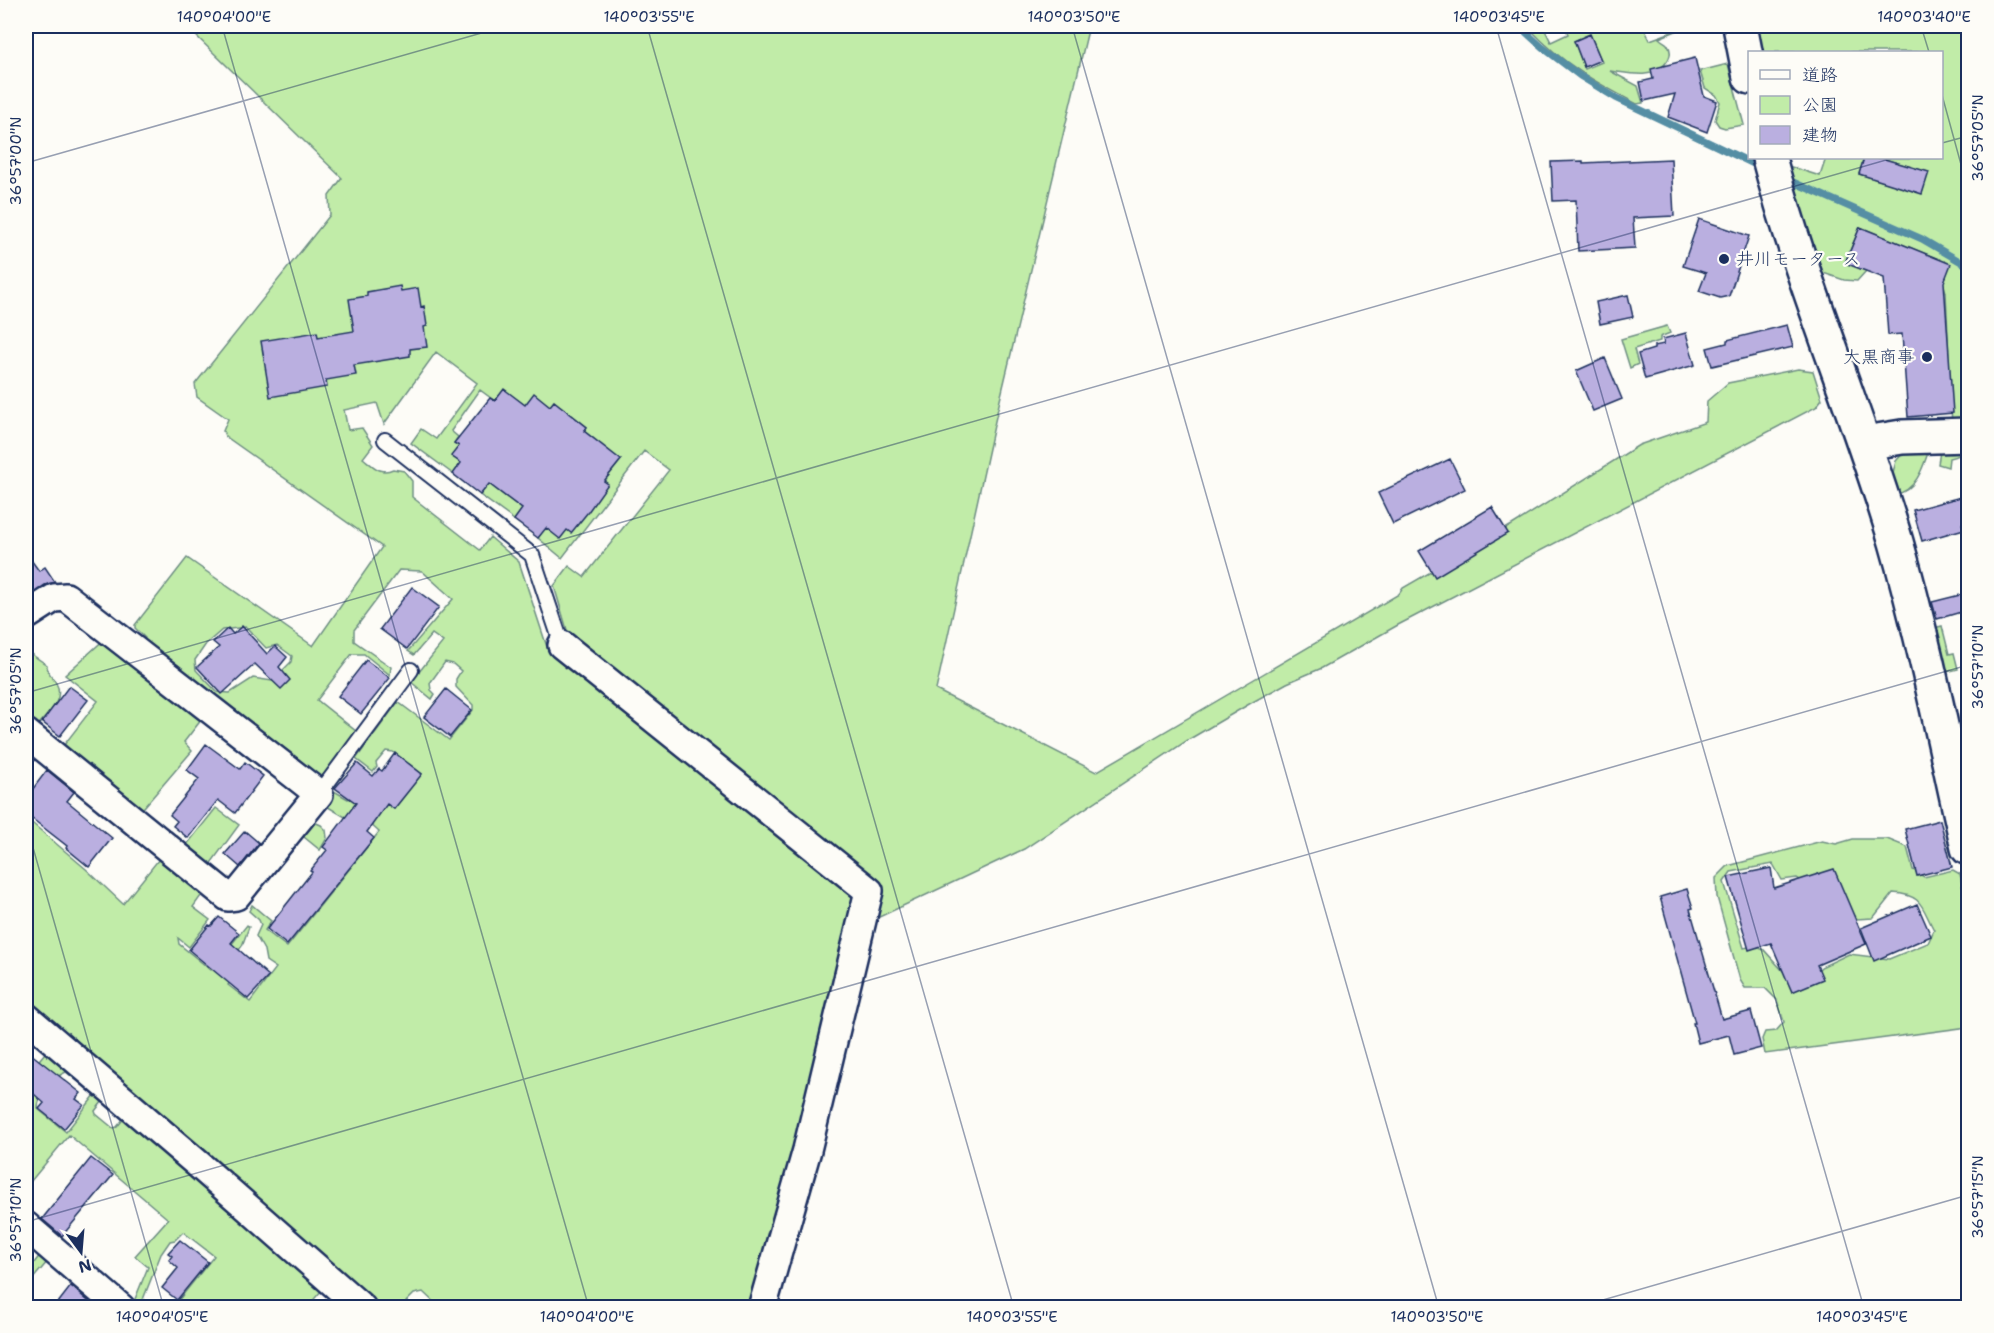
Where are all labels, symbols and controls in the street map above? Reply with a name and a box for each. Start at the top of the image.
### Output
text: 140°04'00"E [177,7,271,27]
text: 140°03'55"E [603,7,695,27]
text: 140°03'50"E [1027,7,1121,27]
text: 140°03'45"E [1453,7,1545,27]
text: 140°03'40"E [1877,7,1971,27]
legend [1748,51,1943,159]
text: 道路 [1802,63,1838,87]
text: 公園 [1802,93,1838,117]
text: 36°57'05"N [1968,94,1988,182]
text: 36°57'00"N [6,117,26,205]
text: 建物 [1802,123,1838,147]
place label: 井川モータース [1736,247,1861,271]
marker: 井川モータース [1717,252,1731,266]
place label: 大黒商事 [1843,345,1915,369]
marker: 大黒商事 [1920,350,1934,364]
text: 36°57'10"N [1968,625,1988,709]
text: 36°57'05"N [6,647,26,735]
text: 36°57'15"N [1968,1155,1988,1239]
text: 36°57'10"N [6,1178,26,1262]
north arrow [51,1222,111,1282]
text: N [76,1254,94,1278]
text: 140°04'05"E [116,1307,208,1327]
text: 140°04'00"E [540,1307,634,1327]
text: 140°03'55"E [966,1307,1058,1327]
text: 140°03'50"E [1390,1307,1484,1327]
text: 140°03'45"E [1816,1307,1908,1327]

